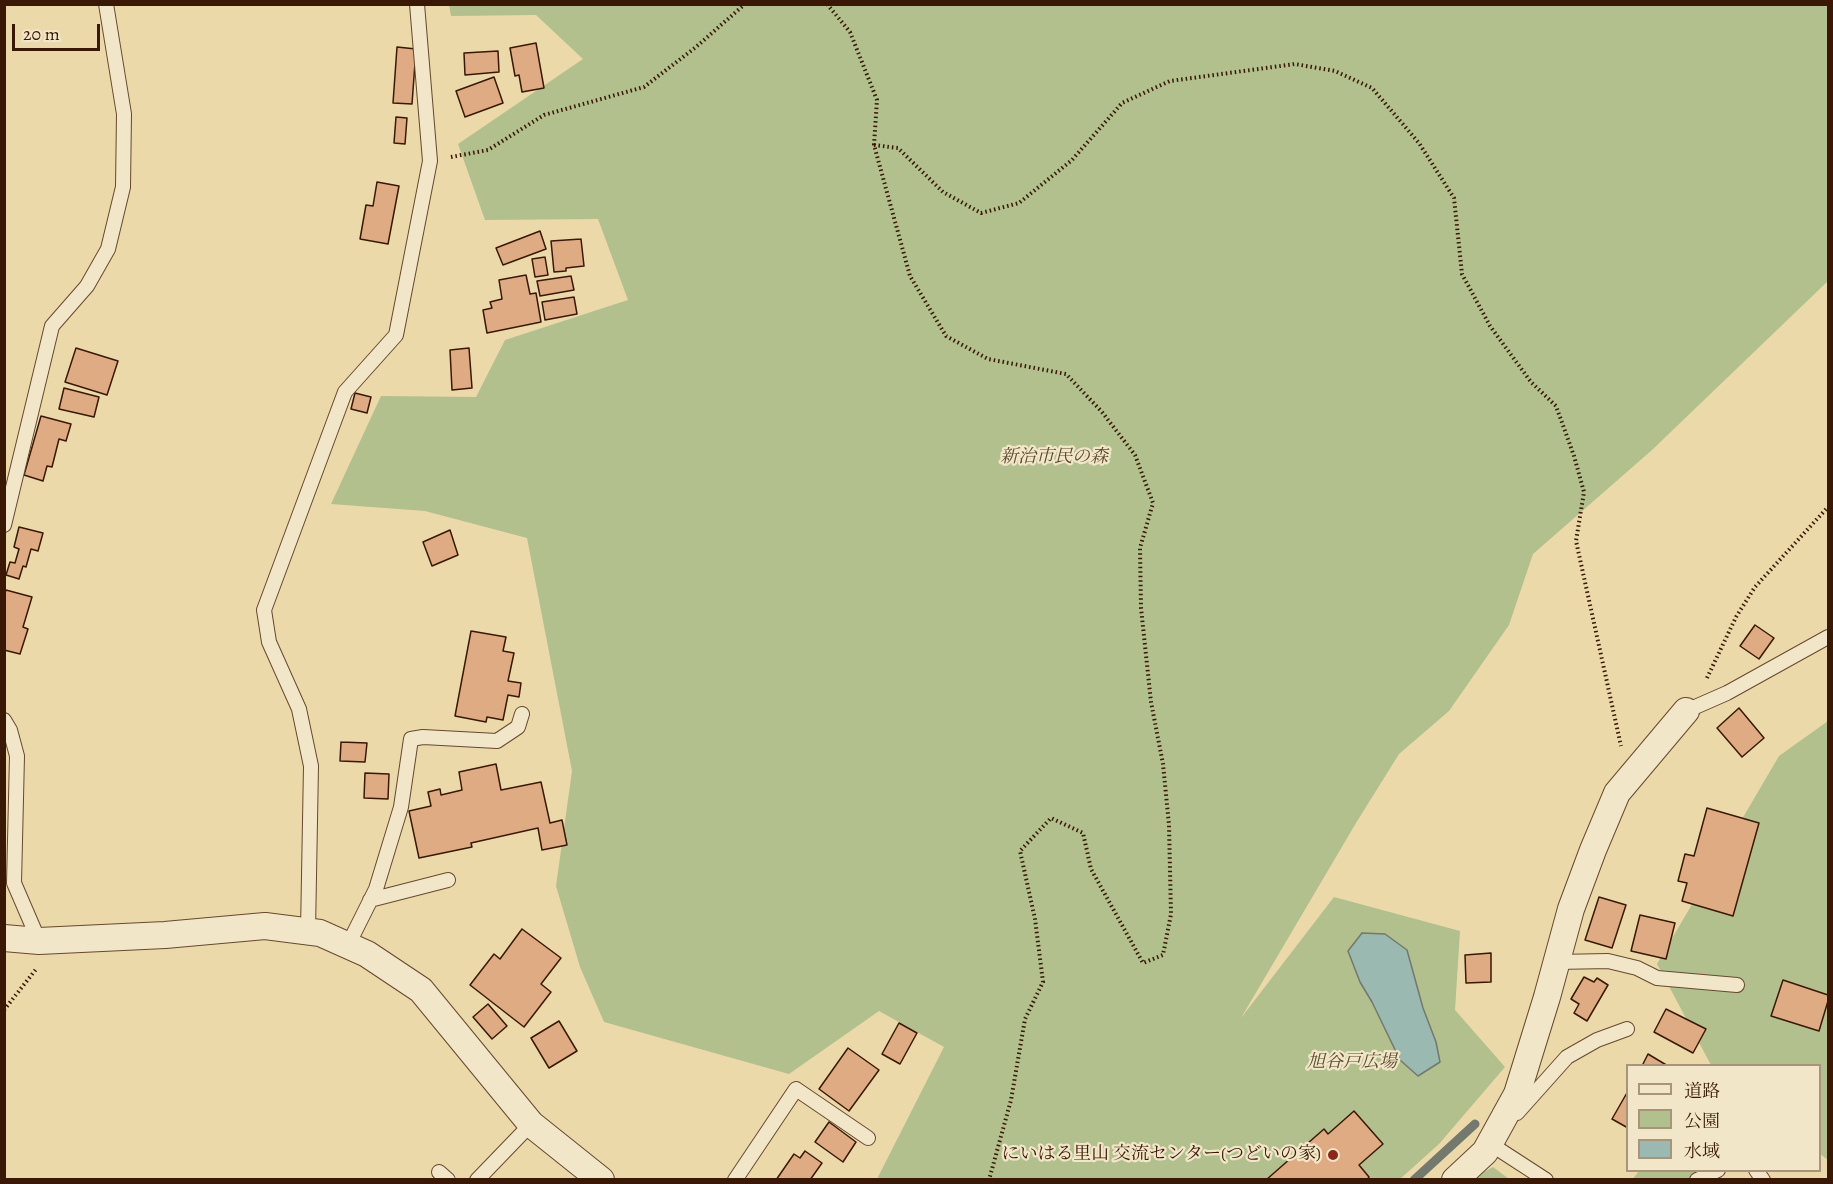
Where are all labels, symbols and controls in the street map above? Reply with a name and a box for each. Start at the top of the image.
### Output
scale bar [15,12,104,50]
text: 20 m [23,22,60,46]
park label: 新治市民の森 [1000,447,1108,469]
park label: 旭谷戸広場 [1307,1052,1397,1074]
legend [1626,1064,1821,1172]
text: 道路 [1684,1079,1720,1103]
text: 公園 [1684,1109,1720,1133]
text: 水域 [1684,1139,1720,1163]
place label: にいはる里山 交流センター(つどいの家) [1002,1144,1321,1166]
marker: にいはる里山 交流センター(つどいの家) [1326,1148,1340,1162]

